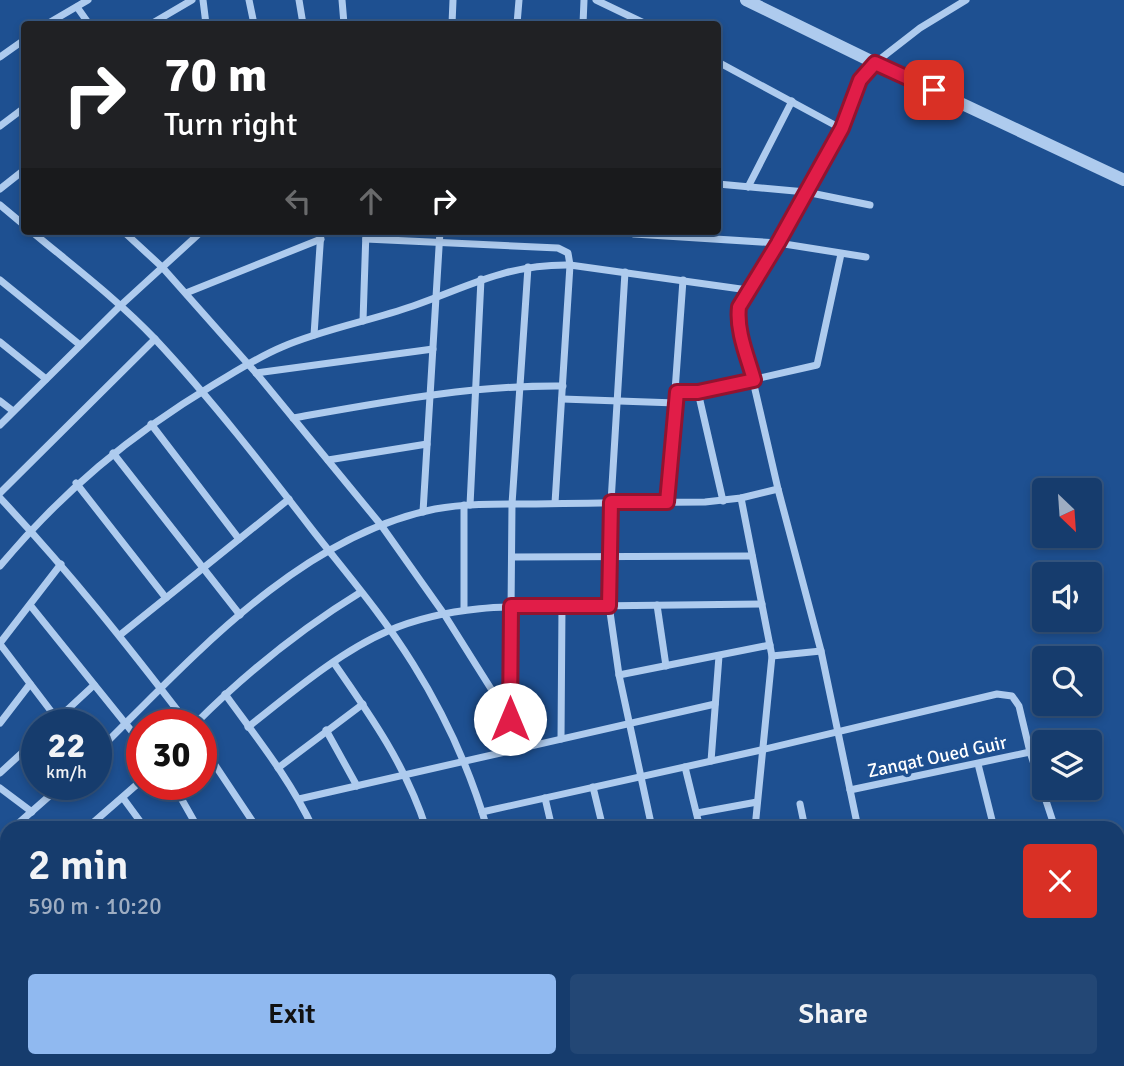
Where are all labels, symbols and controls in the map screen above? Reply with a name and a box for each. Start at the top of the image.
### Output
text: 70 m [164,45,267,105]
icon: right [49,49,140,140]
pin [904,60,964,120]
icon: arrive [915,71,953,109]
text: Turn right [164,105,297,144]
icon: left [279,182,317,220]
icon: ahead [352,182,390,220]
icon: right [425,182,463,220]
north arrow [1032,478,1102,548]
map controls [1032,478,1102,800]
button: sound [1032,562,1102,632]
button: search [1032,646,1102,716]
position arrow [473,682,547,756]
speed limit sign: 30 [126,709,217,800]
text: 22 [48,724,85,767]
street label: Zanqat Oued Guir [865,730,1009,783]
button: layers [1032,730,1102,800]
text: km/h [46,761,87,783]
text: 2 min [28,840,129,891]
button: close [1023,844,1097,918]
text: 590 m · 10:20 [28,892,162,921]
button: Exit [28,974,556,1054]
button: Share [570,974,1097,1054]

